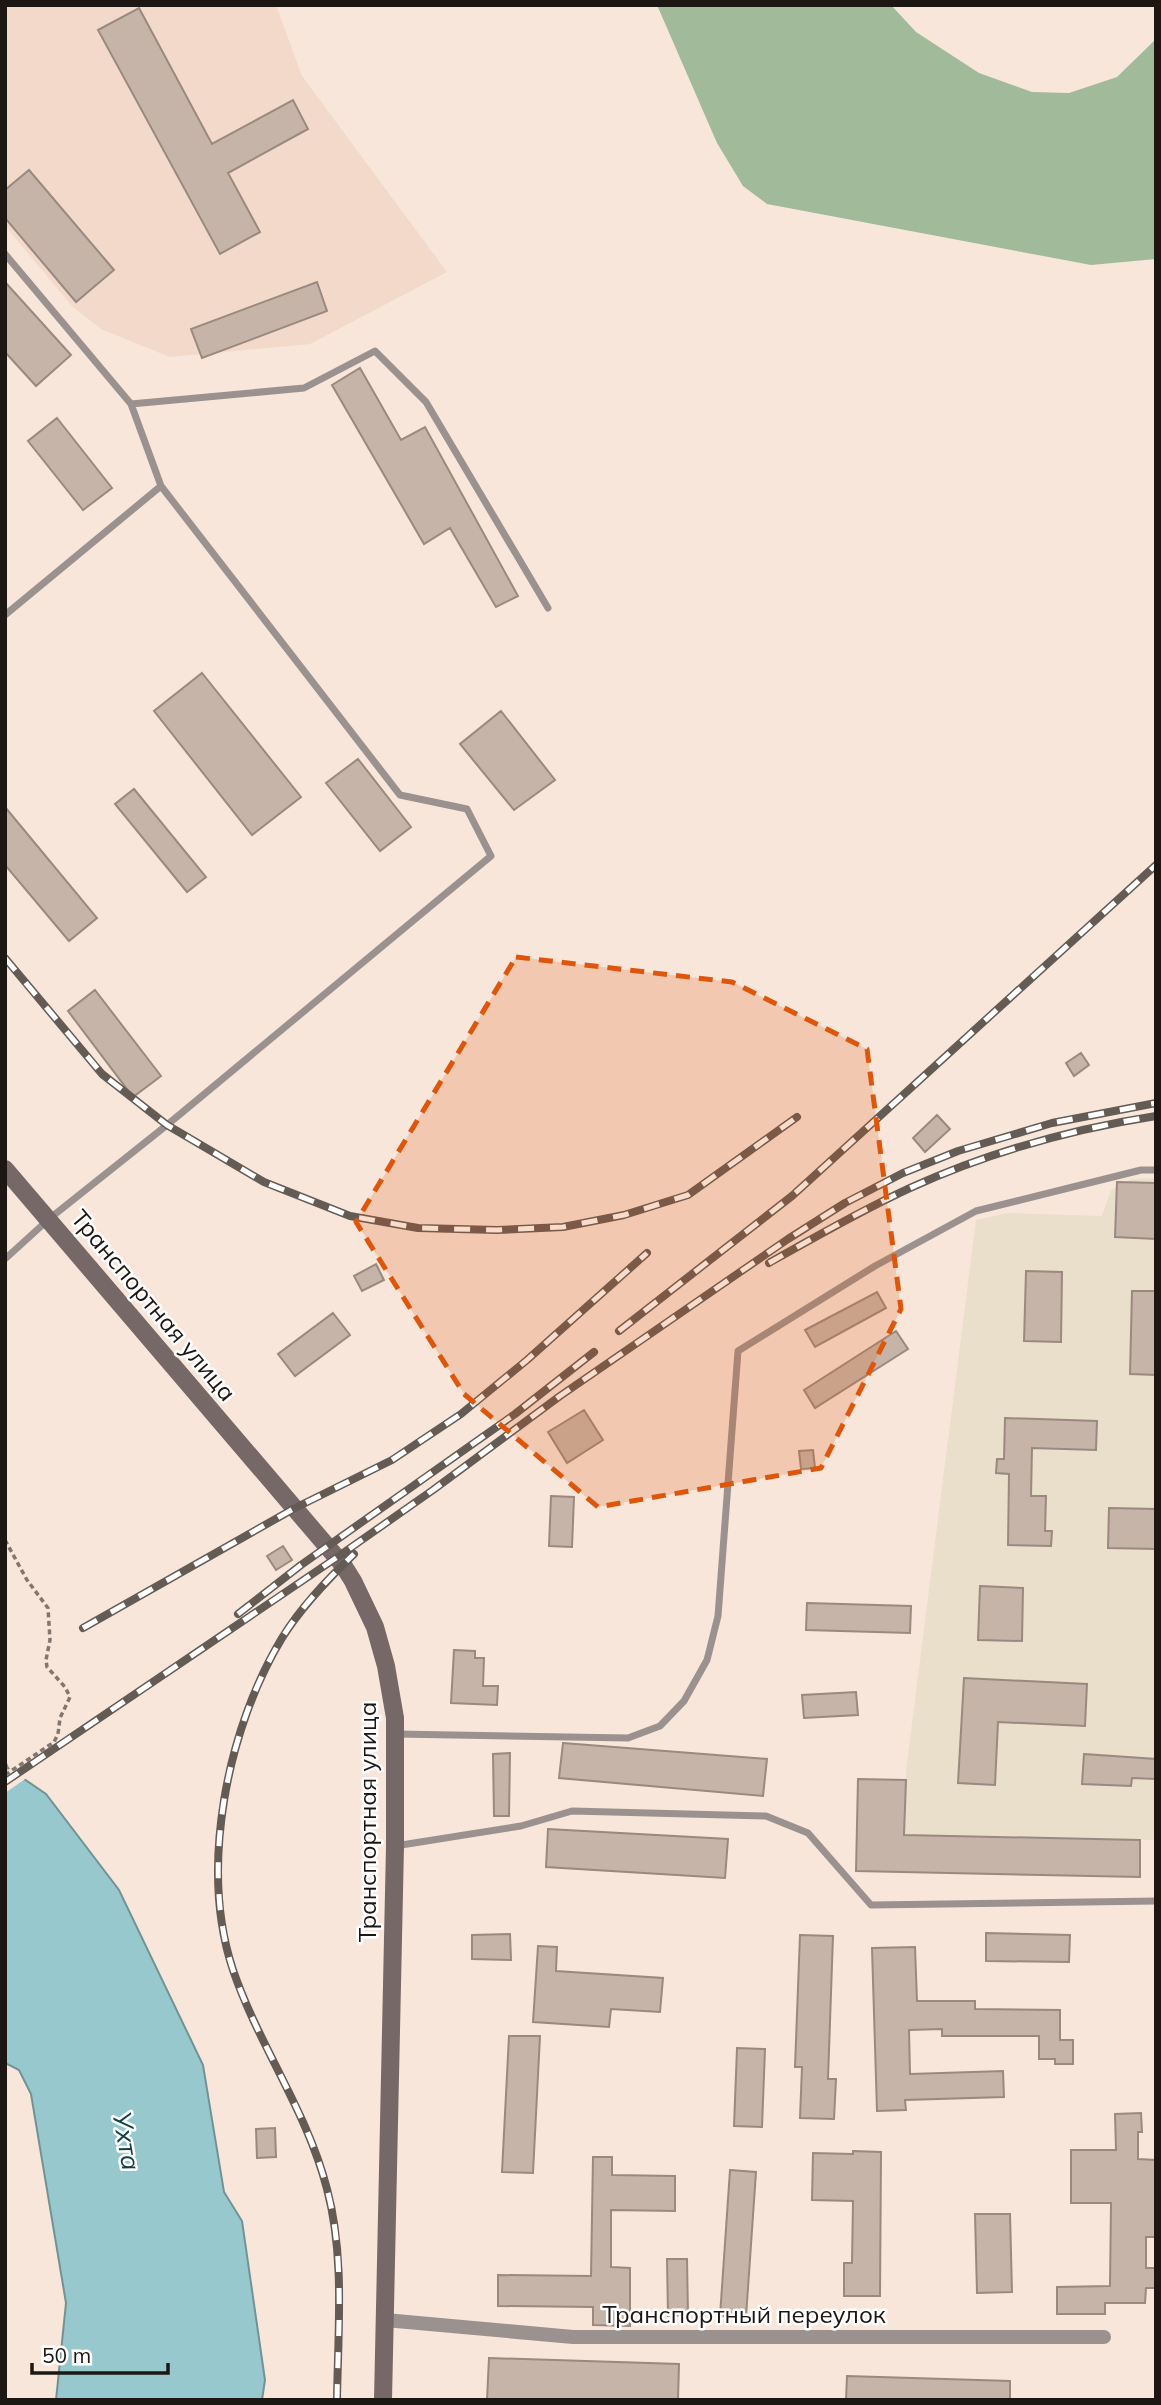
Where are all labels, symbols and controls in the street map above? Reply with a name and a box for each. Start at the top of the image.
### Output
street label: Транспортная улица [65,1203,243,1407]
street label: Транспортная улица [352,1702,382,1942]
water label: Ухта [106,2109,148,2173]
street label: Транспортный переулок [602,2299,886,2329]
scale bar [32,2332,168,2376]
text: 50 m [42,2342,91,2368]

